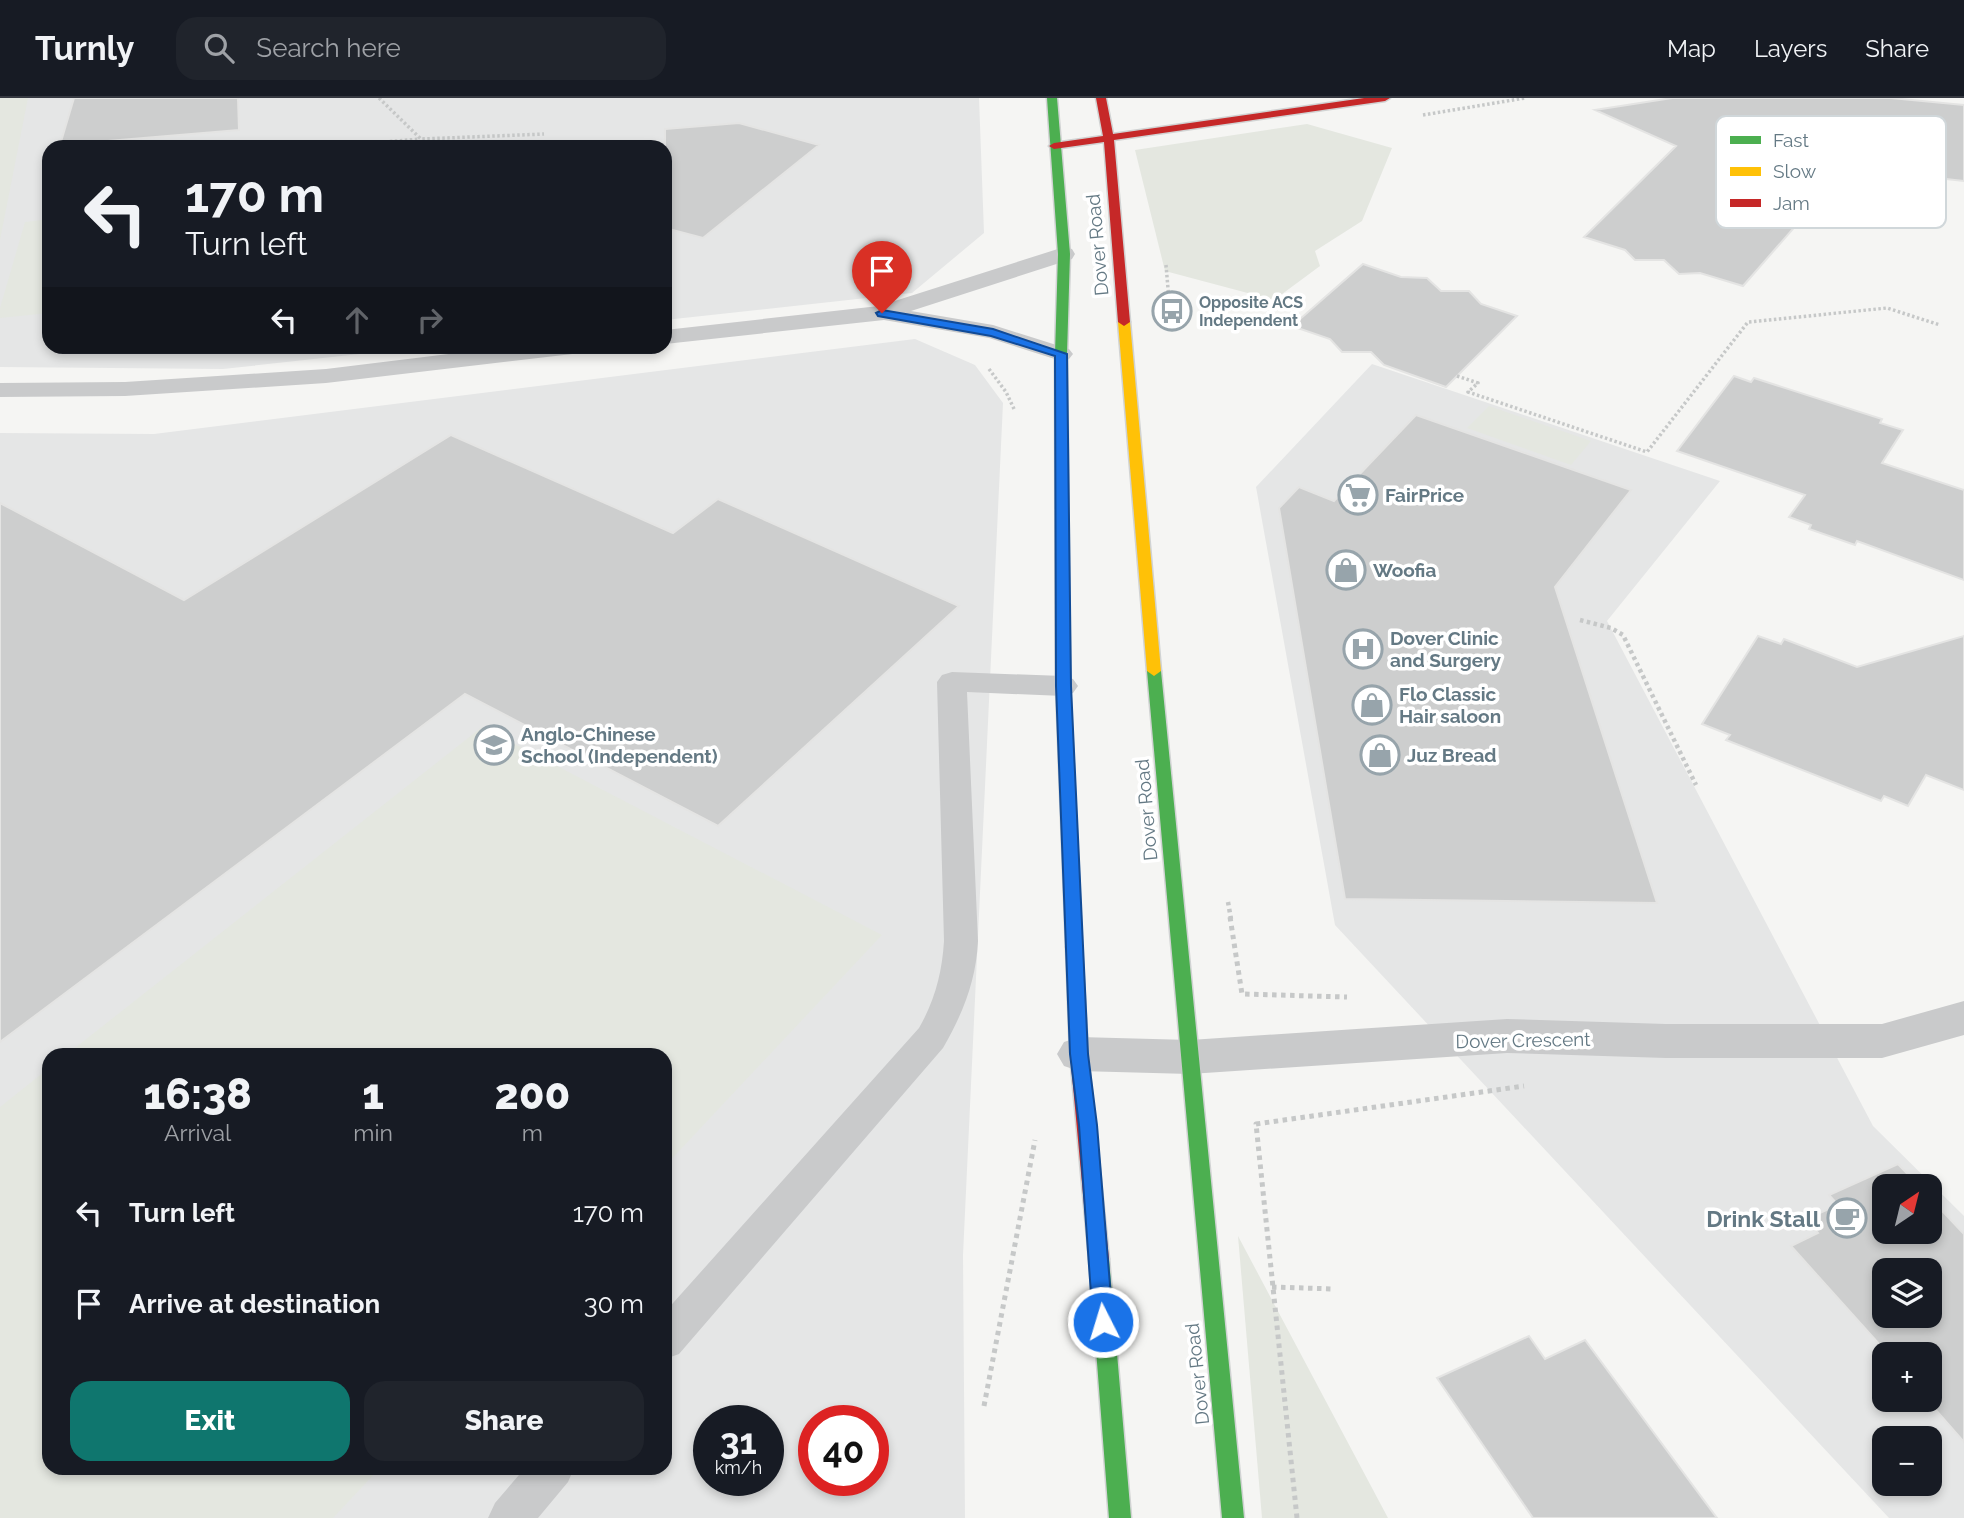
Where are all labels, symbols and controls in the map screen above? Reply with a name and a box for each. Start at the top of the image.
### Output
search box [176,17,666,80]
text: Turnly [35,29,134,68]
icon: search [200,29,238,67]
text: Search here [256,33,401,63]
text: Map [1667,34,1716,63]
text: Layers [1754,34,1827,63]
text: Share [1865,34,1929,63]
legend [1716,116,1946,228]
text: Fast [1773,129,1809,151]
text: Slow [1773,160,1817,182]
text: 170 m [185,166,324,223]
icon: left [70,168,161,259]
text: Jam [1773,192,1810,214]
street label: Dover Road [1082,193,1112,297]
text: Turn left [185,225,307,262]
pin [852,241,912,313]
icon: arrive [863,252,901,290]
bus stop icon: Opposite ACS Independent [1151,290,1193,332]
place label: Opposite ACS Independent [1199,293,1303,330]
icon: left [265,301,303,339]
icon: ahead [338,301,376,339]
icon: right [411,301,449,339]
supermarket icon: FairPrice [1337,474,1379,516]
place label: FairPrice [1385,484,1464,506]
shop icon: Woofia [1325,549,1367,591]
place label: Woofia [1373,559,1436,581]
place label: Dover Clinic and Surgery [1390,627,1502,671]
hospital icon: Dover Clinic and Surgery [1342,628,1384,670]
place label: Flo Classic Hair saloon [1399,683,1501,727]
shop icon: Flo Classic Hair saloon [1351,684,1393,726]
place label: Anglo-Chinese School (Independent) [521,723,718,767]
school or university icon: Anglo-Chinese School (Independent) [473,724,515,766]
shop icon: Juz Bread [1359,734,1401,776]
place label: Juz Bread [1407,744,1497,766]
street label: Dover Road [1131,758,1161,862]
street label: Dover Crescent [1455,1028,1591,1052]
text: 16:38 [144,1070,252,1119]
text: 1 [362,1070,384,1119]
text: 200 [494,1070,570,1119]
text: Arrival [164,1119,231,1146]
text: min [353,1119,393,1146]
text: m [522,1119,543,1146]
north arrow [1872,1174,1942,1244]
map controls [1872,1174,1942,1496]
icon: left [70,1194,108,1232]
cafe icon: Drink Stall [1826,1197,1868,1239]
text: Turn left [129,1198,235,1228]
text: 170 m [573,1198,644,1228]
place label: Drink Stall [1706,1205,1821,1232]
button: layers [1872,1258,1942,1328]
icon: arrive [70,1285,108,1323]
position arrow [1066,1285,1140,1359]
text: Arrive at destination [129,1289,380,1319]
text: 30 m [584,1289,644,1319]
street label: Dover Road [1181,1322,1213,1426]
button: + [1872,1342,1942,1412]
button: Exit [70,1381,350,1461]
button: Share [364,1381,644,1461]
speed limit sign: 40 [798,1405,889,1496]
text: 31 [720,1421,757,1462]
button: − [1872,1426,1942,1496]
text: km/h [715,1457,762,1478]

